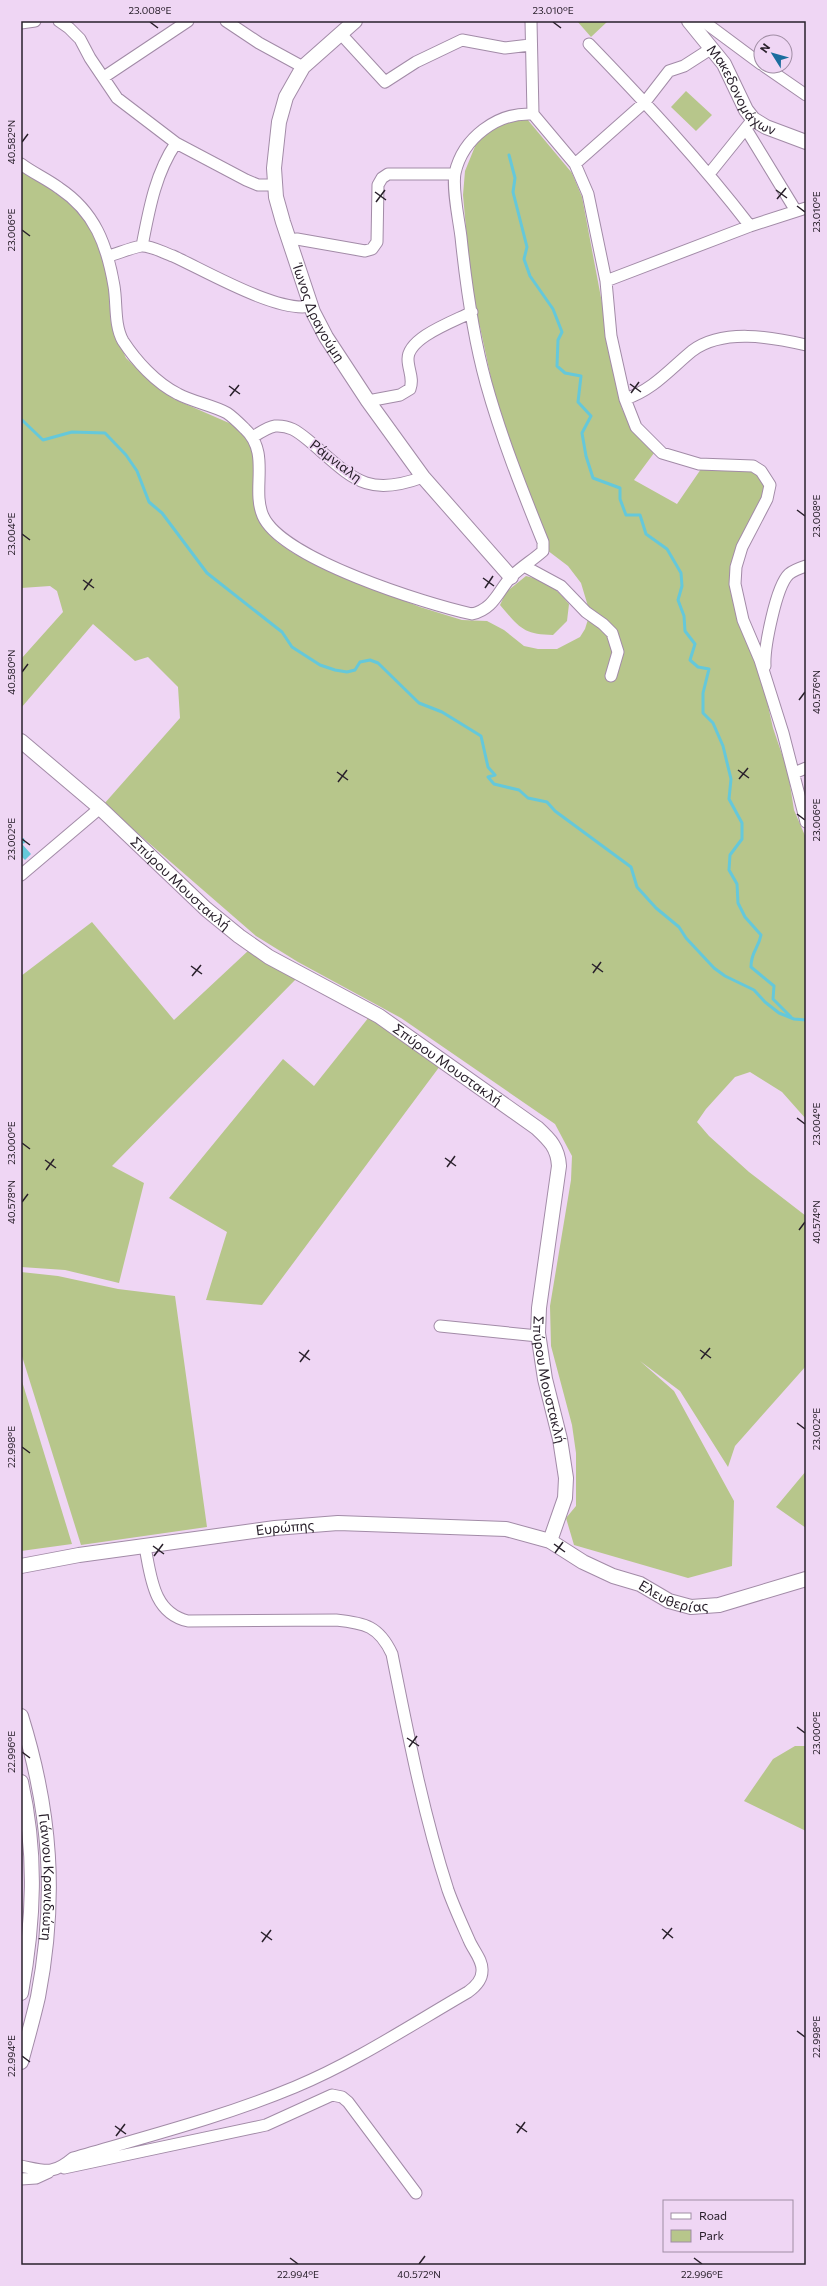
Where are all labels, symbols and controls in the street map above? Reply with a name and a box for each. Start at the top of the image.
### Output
text: 23.008°E [128,4,172,16]
text: 23.010°E [532,4,574,16]
north arrow [753,34,793,74]
text: N [757,40,772,55]
street label: Μακεδονομάχων [704,41,778,138]
text: 40.582°N [5,120,17,164]
text: 23.010°E [810,191,822,233]
text: 23.006°E [5,208,17,252]
street label: Ίωνος Δραγούμη [289,260,349,365]
street label: Ράμνιαλη [307,436,366,486]
text: 23.008°E [810,494,822,538]
text: 23.004°E [5,512,17,555]
text: 40.580°N [5,649,17,695]
text: 40.576°N [810,670,822,714]
text: 23.006°E [810,798,822,842]
text: 23.002°E [5,818,17,860]
street label: Σπύρου Μουστακλή [127,833,234,933]
street label: Σπύρου Μουστακλή [390,1020,506,1109]
text: 23.004°E [810,1102,822,1145]
text: 23.000°E [5,1121,17,1165]
text: 40.578°N [5,1180,17,1224]
text: 40.574°N [810,1200,822,1244]
street label: Σπύρου Μουστακλή [530,1315,570,1445]
text: 23.002°E [810,1408,822,1450]
text: 22.998°E [5,1426,17,1468]
street label: Ευρώπης [255,1516,315,1539]
street label: Ελευθερίας [636,1576,709,1615]
text: 23.000°E [810,1711,822,1755]
text: 22.996°E [5,1731,17,1773]
street label: Γιάννου Κρανιδιώτη [36,1812,58,1942]
text: 22.998°E [810,2016,822,2058]
text: 22.994°E [5,2035,17,2077]
legend [663,2200,793,2252]
text: Road [699,2208,727,2222]
text: Park [699,2228,725,2242]
text: 22.994°E [277,2268,319,2280]
text: 40.572°N [397,2268,441,2280]
text: 22.996°E [681,2268,723,2280]

